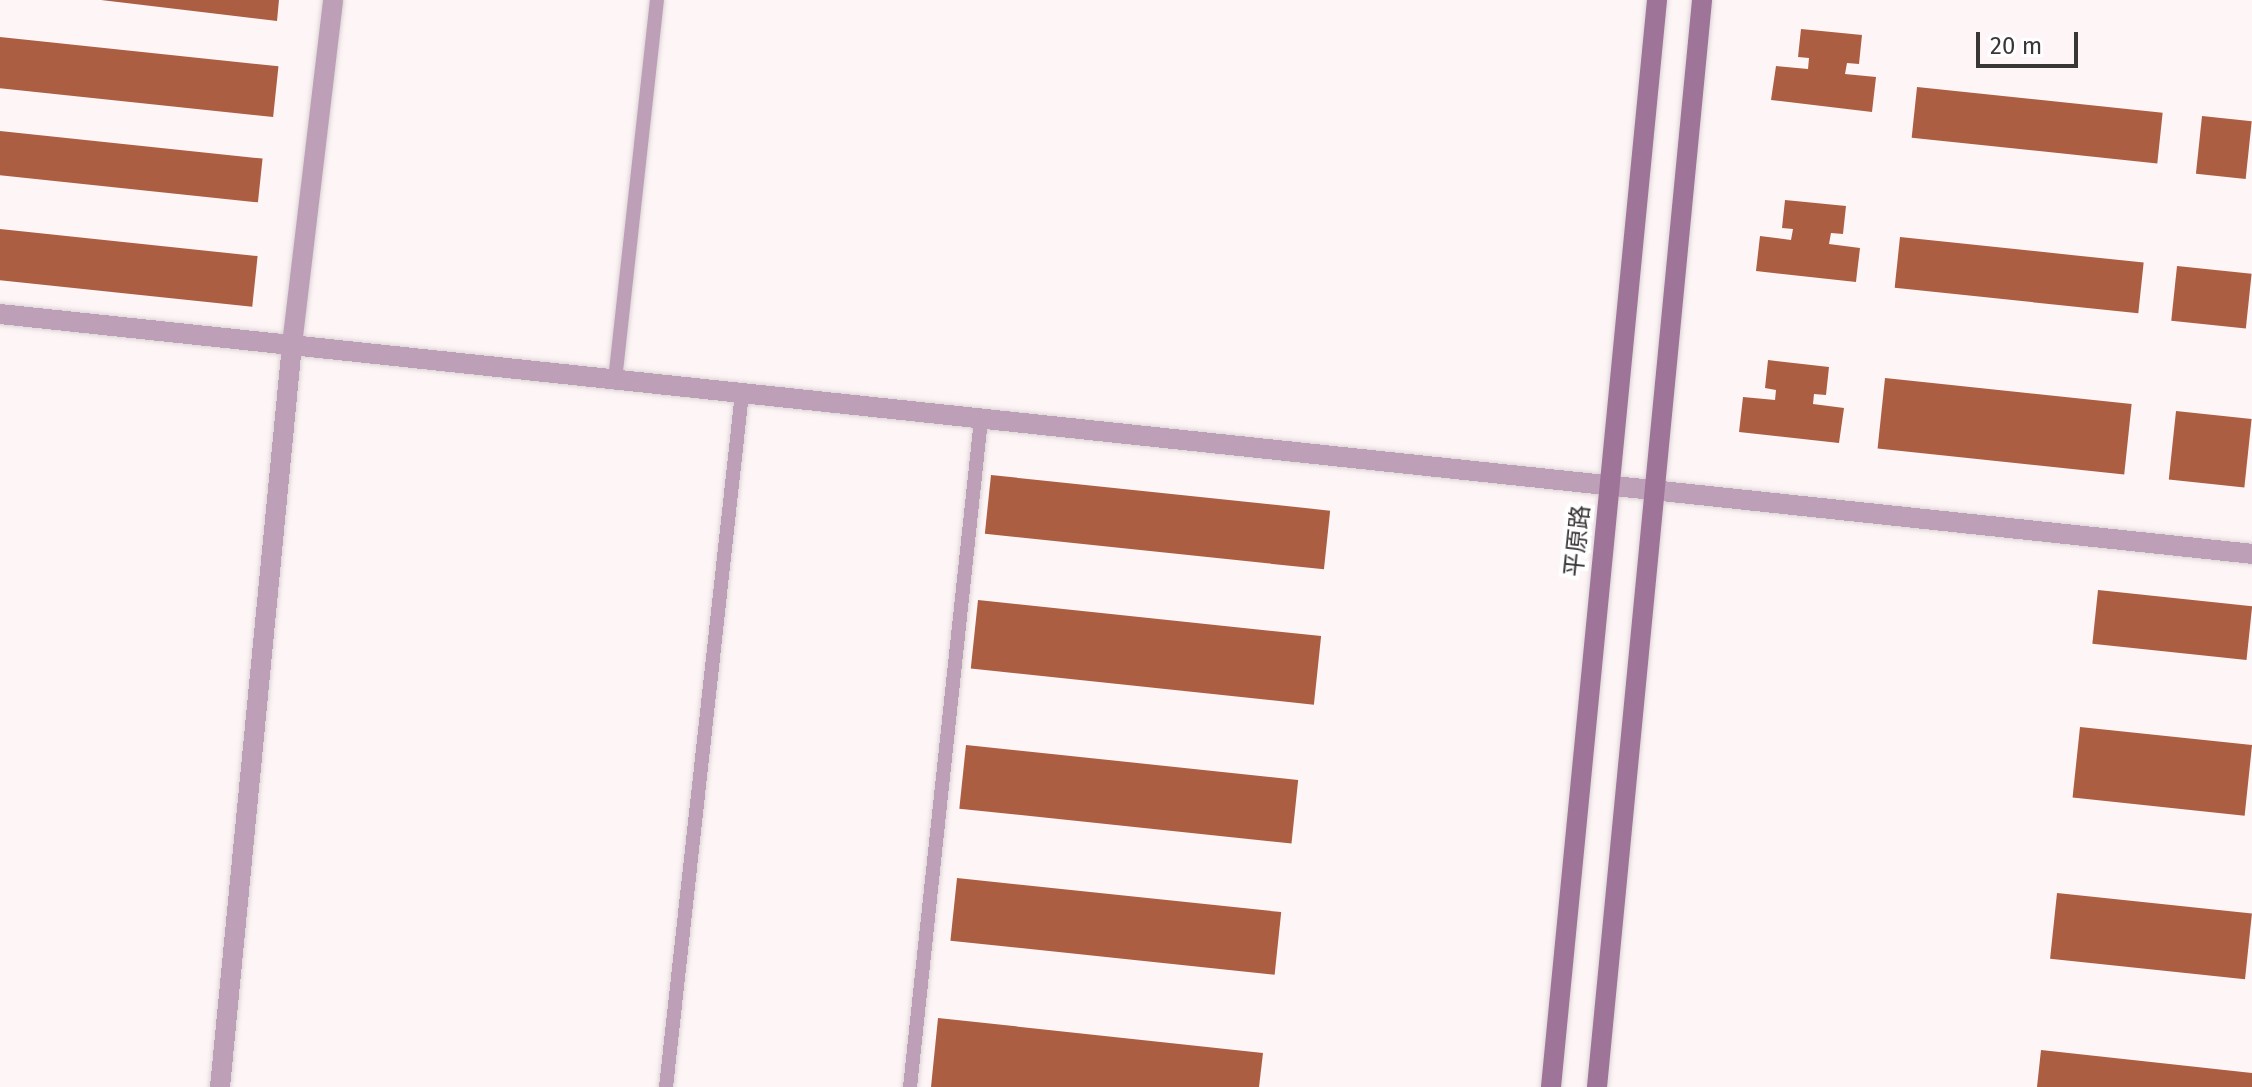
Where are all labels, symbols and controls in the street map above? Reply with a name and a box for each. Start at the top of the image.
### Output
scale bar [1980,16,2082,66]
text: 20 m [1990,32,2042,60]
street label: 平原路 [1560,504,1596,578]

